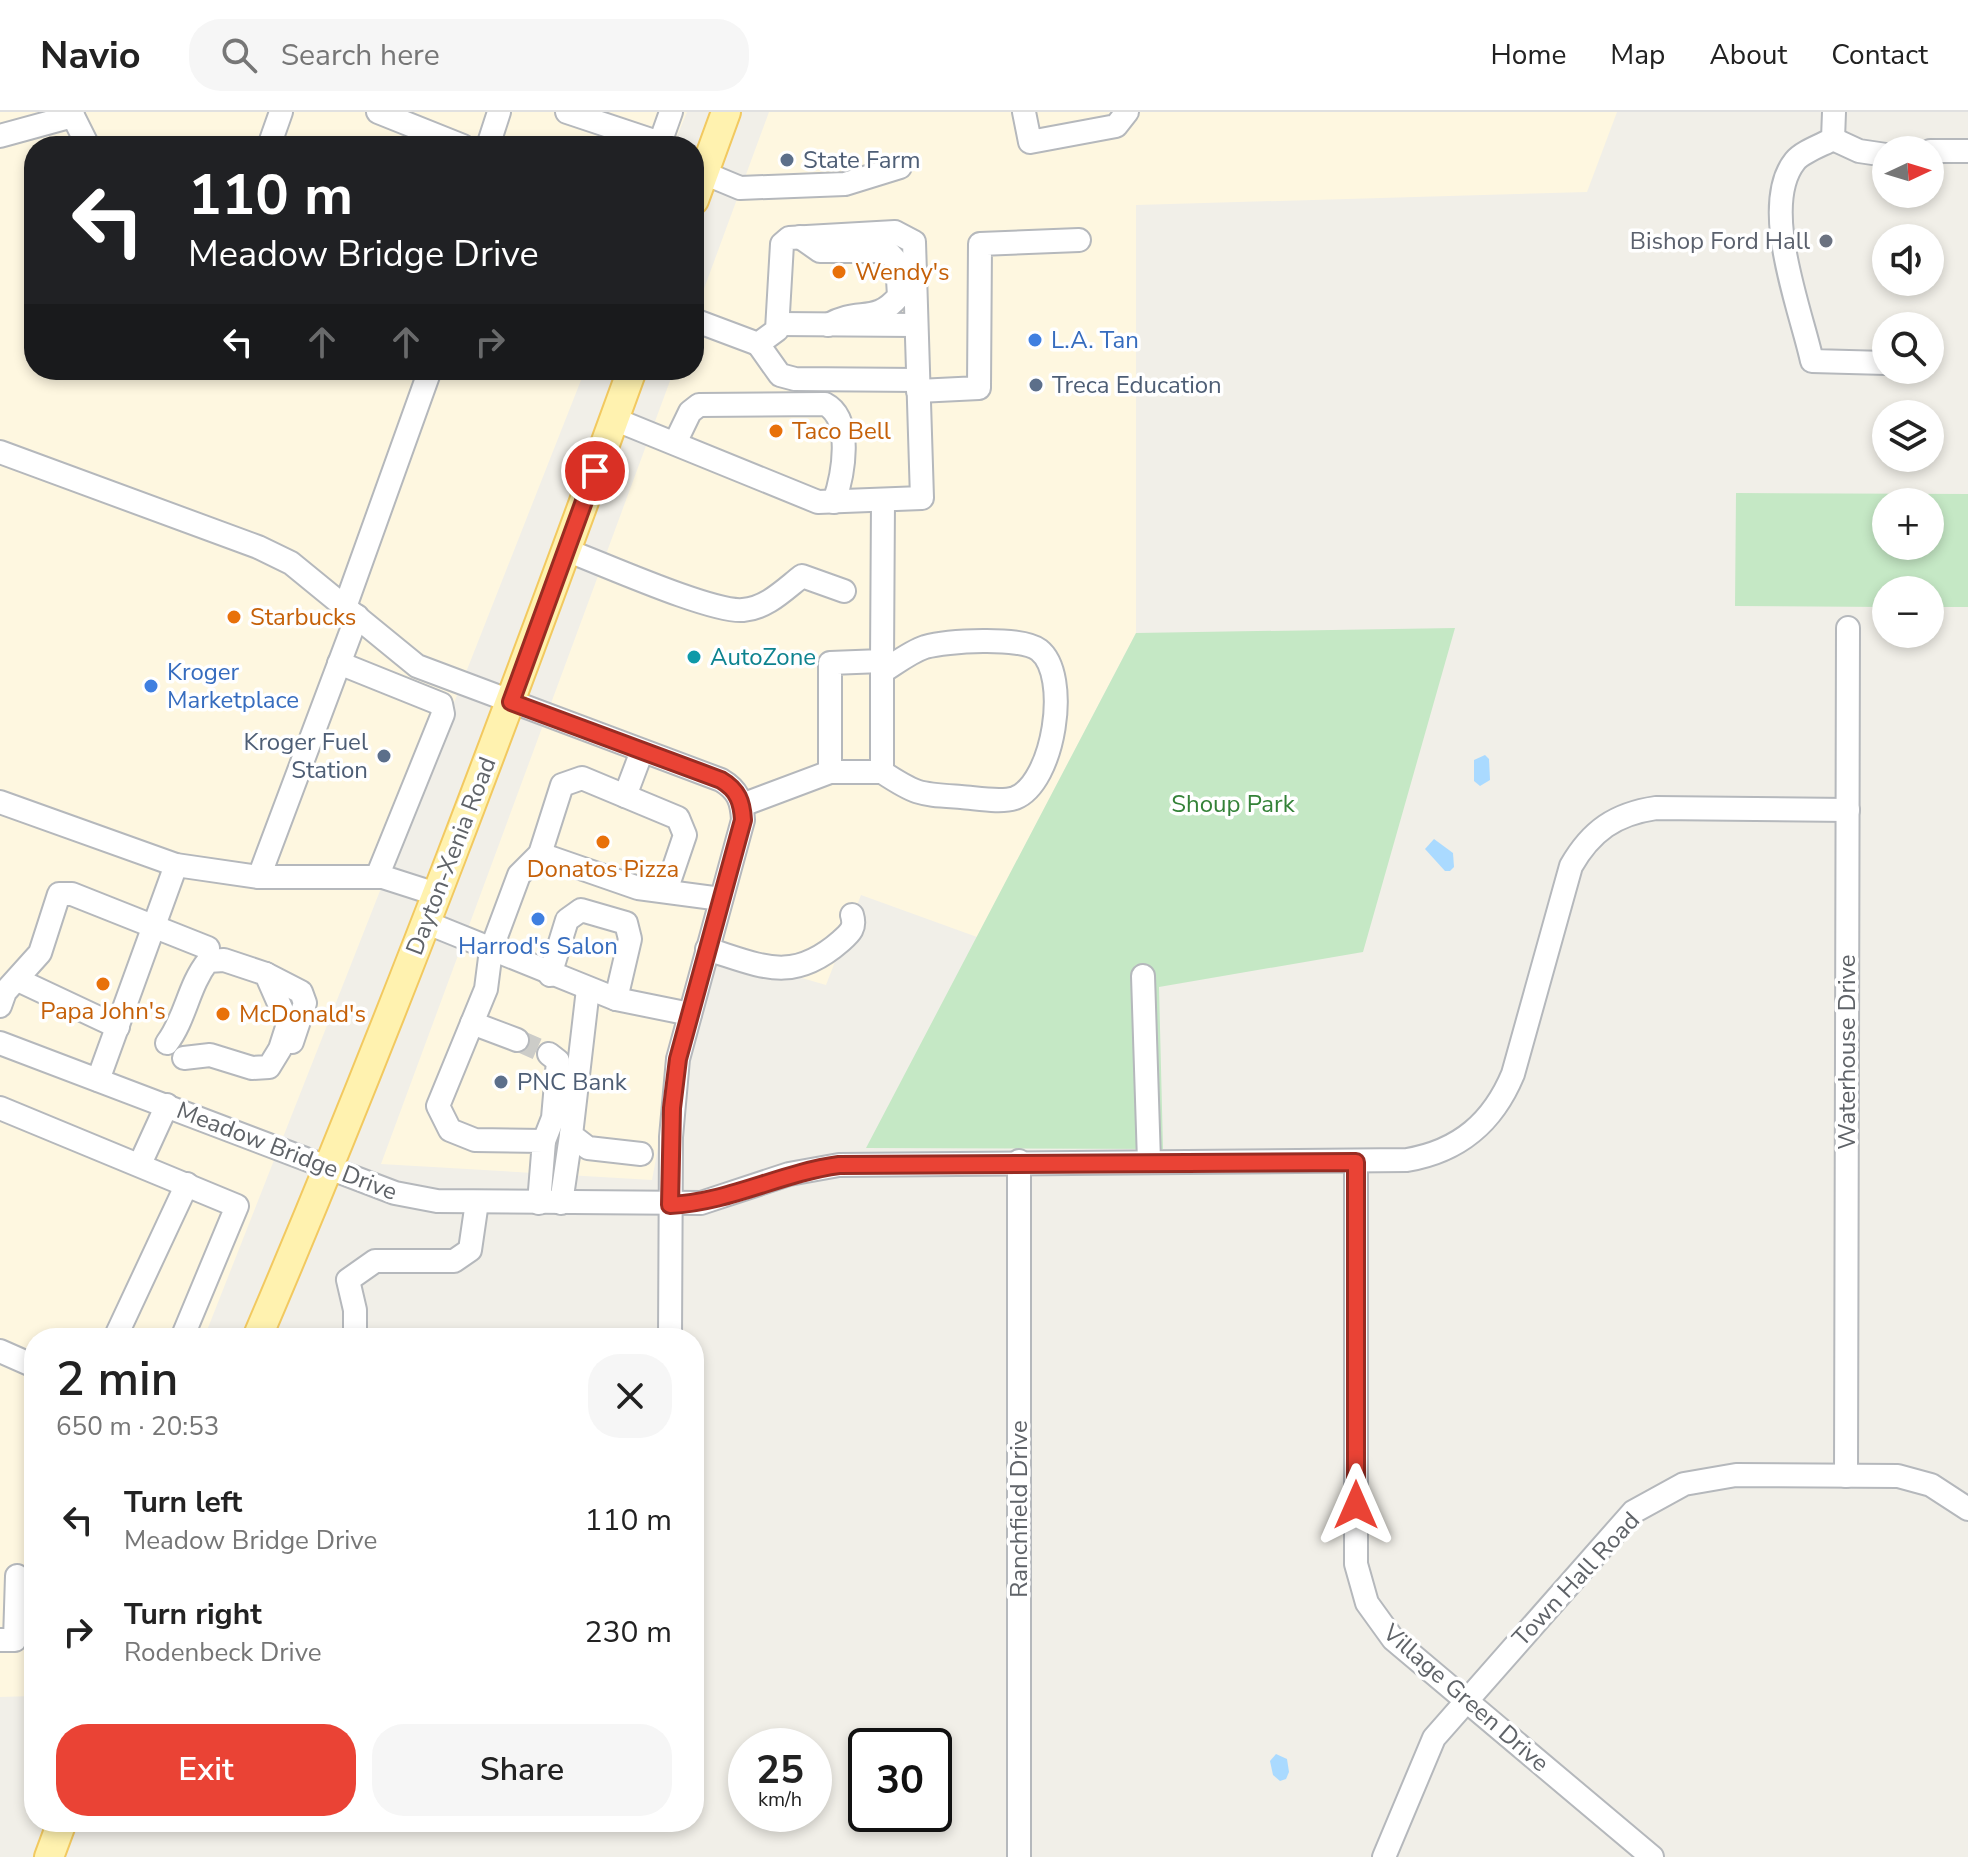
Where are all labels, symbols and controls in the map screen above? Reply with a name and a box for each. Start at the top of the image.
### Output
search box [189,19,749,91]
text: Navio [40,30,141,81]
icon: search [217,33,261,77]
text: Search here [281,35,440,76]
text: Home [1491,36,1566,74]
text: Map [1610,36,1665,74]
text: About [1709,36,1787,74]
text: Contact [1831,36,1928,74]
north arrow [1872,136,1944,208]
map controls [1872,136,1944,648]
place label: State Farm [803,144,921,176]
marker: State Farm [778,151,796,169]
text: 110 m [188,157,353,234]
icon: left [56,168,160,272]
button: sound [1872,224,1944,296]
place label: Bishop Ford Hall [1630,225,1810,257]
text: Meadow Bridge Drive [188,230,539,279]
marker: Bishop Ford Hall [1817,232,1835,250]
place label: Wendy's [855,256,950,288]
marker: Wendy's [830,263,848,281]
button: search [1872,312,1944,384]
icon: left [216,320,260,364]
icon: ahead [300,320,344,364]
icon: ahead [384,320,428,364]
icon: right [468,320,512,364]
place label: L.A. Tan [1051,324,1139,356]
marker: L.A. Tan [1026,331,1044,349]
place label: Treca Education [1052,369,1222,401]
marker: Treca Education [1027,376,1045,394]
button: layers [1872,400,1944,472]
place label: Taco Bell [792,415,891,447]
marker: Taco Bell [767,422,785,440]
pin [561,437,629,505]
icon: arrive [573,449,617,493]
button: + [1872,488,1944,560]
button: − [1872,576,1944,648]
place label: Starbucks [250,601,356,633]
marker: Starbucks [225,608,243,626]
place label: AutoZone [710,641,816,673]
marker: AutoZone [685,648,703,666]
place label: Kroger Marketplace [167,656,299,716]
marker: Kroger Marketplace [142,677,160,695]
place label: Kroger Fuel Station [243,726,368,786]
marker: Kroger Fuel Station [375,747,393,765]
street label: Dayton-Xenia Road [398,752,504,960]
park label: Shoup Park [1171,788,1296,820]
marker: Donatos Pizza [594,833,612,851]
place label: Donatos Pizza [527,853,679,885]
marker: Harrod's Salon [529,910,547,928]
place label: Harrod's Salon [458,930,618,962]
street label: Waterhouse Drive [1831,954,1863,1150]
marker: Papa John's [94,975,112,993]
place label: Papa John's [40,995,166,1027]
place label: McDonald's [239,998,366,1030]
marker: McDonald's [214,1005,232,1023]
place label: PNC Bank [517,1066,628,1098]
marker: PNC Bank [492,1073,510,1091]
street label: Meadow Bridge Drive [172,1094,402,1208]
text: 2 min [56,1346,178,1412]
button: close [588,1354,672,1438]
text: 650 m · 20:53 [56,1409,219,1444]
street label: Ranchfield Drive [1003,1420,1035,1598]
position arrow [1314,1463,1398,1547]
text: Turn left [124,1482,242,1523]
icon: left [56,1498,100,1542]
text: 110 m [585,1500,672,1541]
street label: Town Hall Road [1505,1505,1647,1653]
text: Meadow Bridge Drive [124,1523,377,1558]
text: Turn right [124,1594,262,1635]
icon: right [56,1610,100,1654]
text: 230 m [585,1612,672,1653]
street label: Village Green Drive [1375,1616,1556,1779]
text: Rodenbeck Drive [124,1635,322,1670]
button: Exit [56,1724,356,1816]
button: Share [372,1724,672,1816]
speed limit sign: 30 [848,1728,952,1832]
text: 25 [756,1743,804,1797]
text: km/h [758,1786,802,1813]

